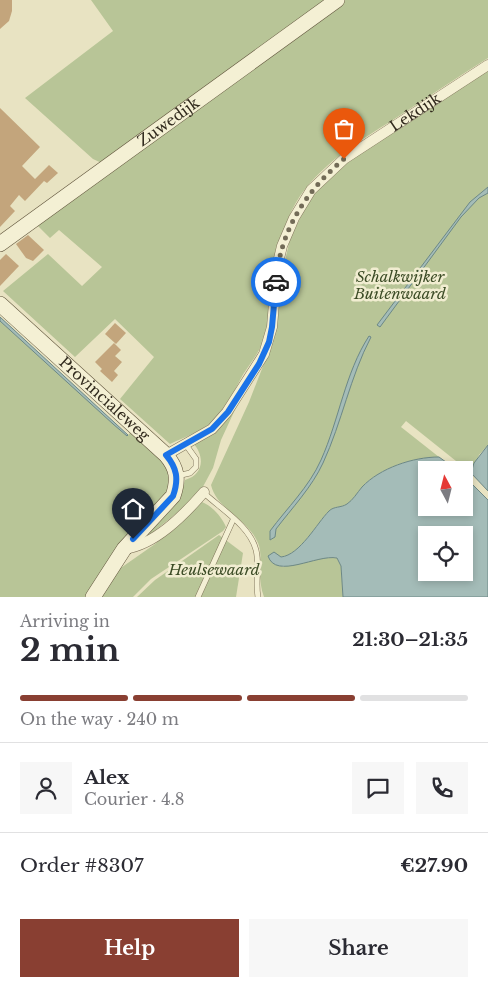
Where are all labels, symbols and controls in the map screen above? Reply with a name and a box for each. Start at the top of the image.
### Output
street label: Lekdijk [386,88,445,136]
street label: Zuwedijk [134,92,203,150]
pin [323,108,365,159]
icon: bag [330,115,358,143]
courier [251,257,301,307]
park label: Schalkwijker Buitenwaard [353,267,446,303]
icon: car [262,268,290,296]
street label: Provincialeweg [55,352,155,445]
north arrow [418,461,472,516]
map controls [418,461,473,581]
pin [112,488,154,539]
icon: home [119,495,147,523]
button: locate [418,526,473,581]
park label: Heulsewaard [167,560,260,579]
text: Arriving in [20,611,110,631]
text: 21:30–21:35 [352,628,468,651]
text: 2 min [20,630,120,670]
text: On the way · 240 m [20,709,179,729]
button: person [20,762,72,814]
button: chat [352,762,404,814]
button: phone [416,762,468,814]
text: Alex [84,766,129,789]
text: Courier · 4.8 [84,789,185,809]
text: Order #8307 [20,854,144,877]
text: €27.90 [400,854,468,877]
button: Help [20,919,239,977]
button: Share [249,919,468,977]

